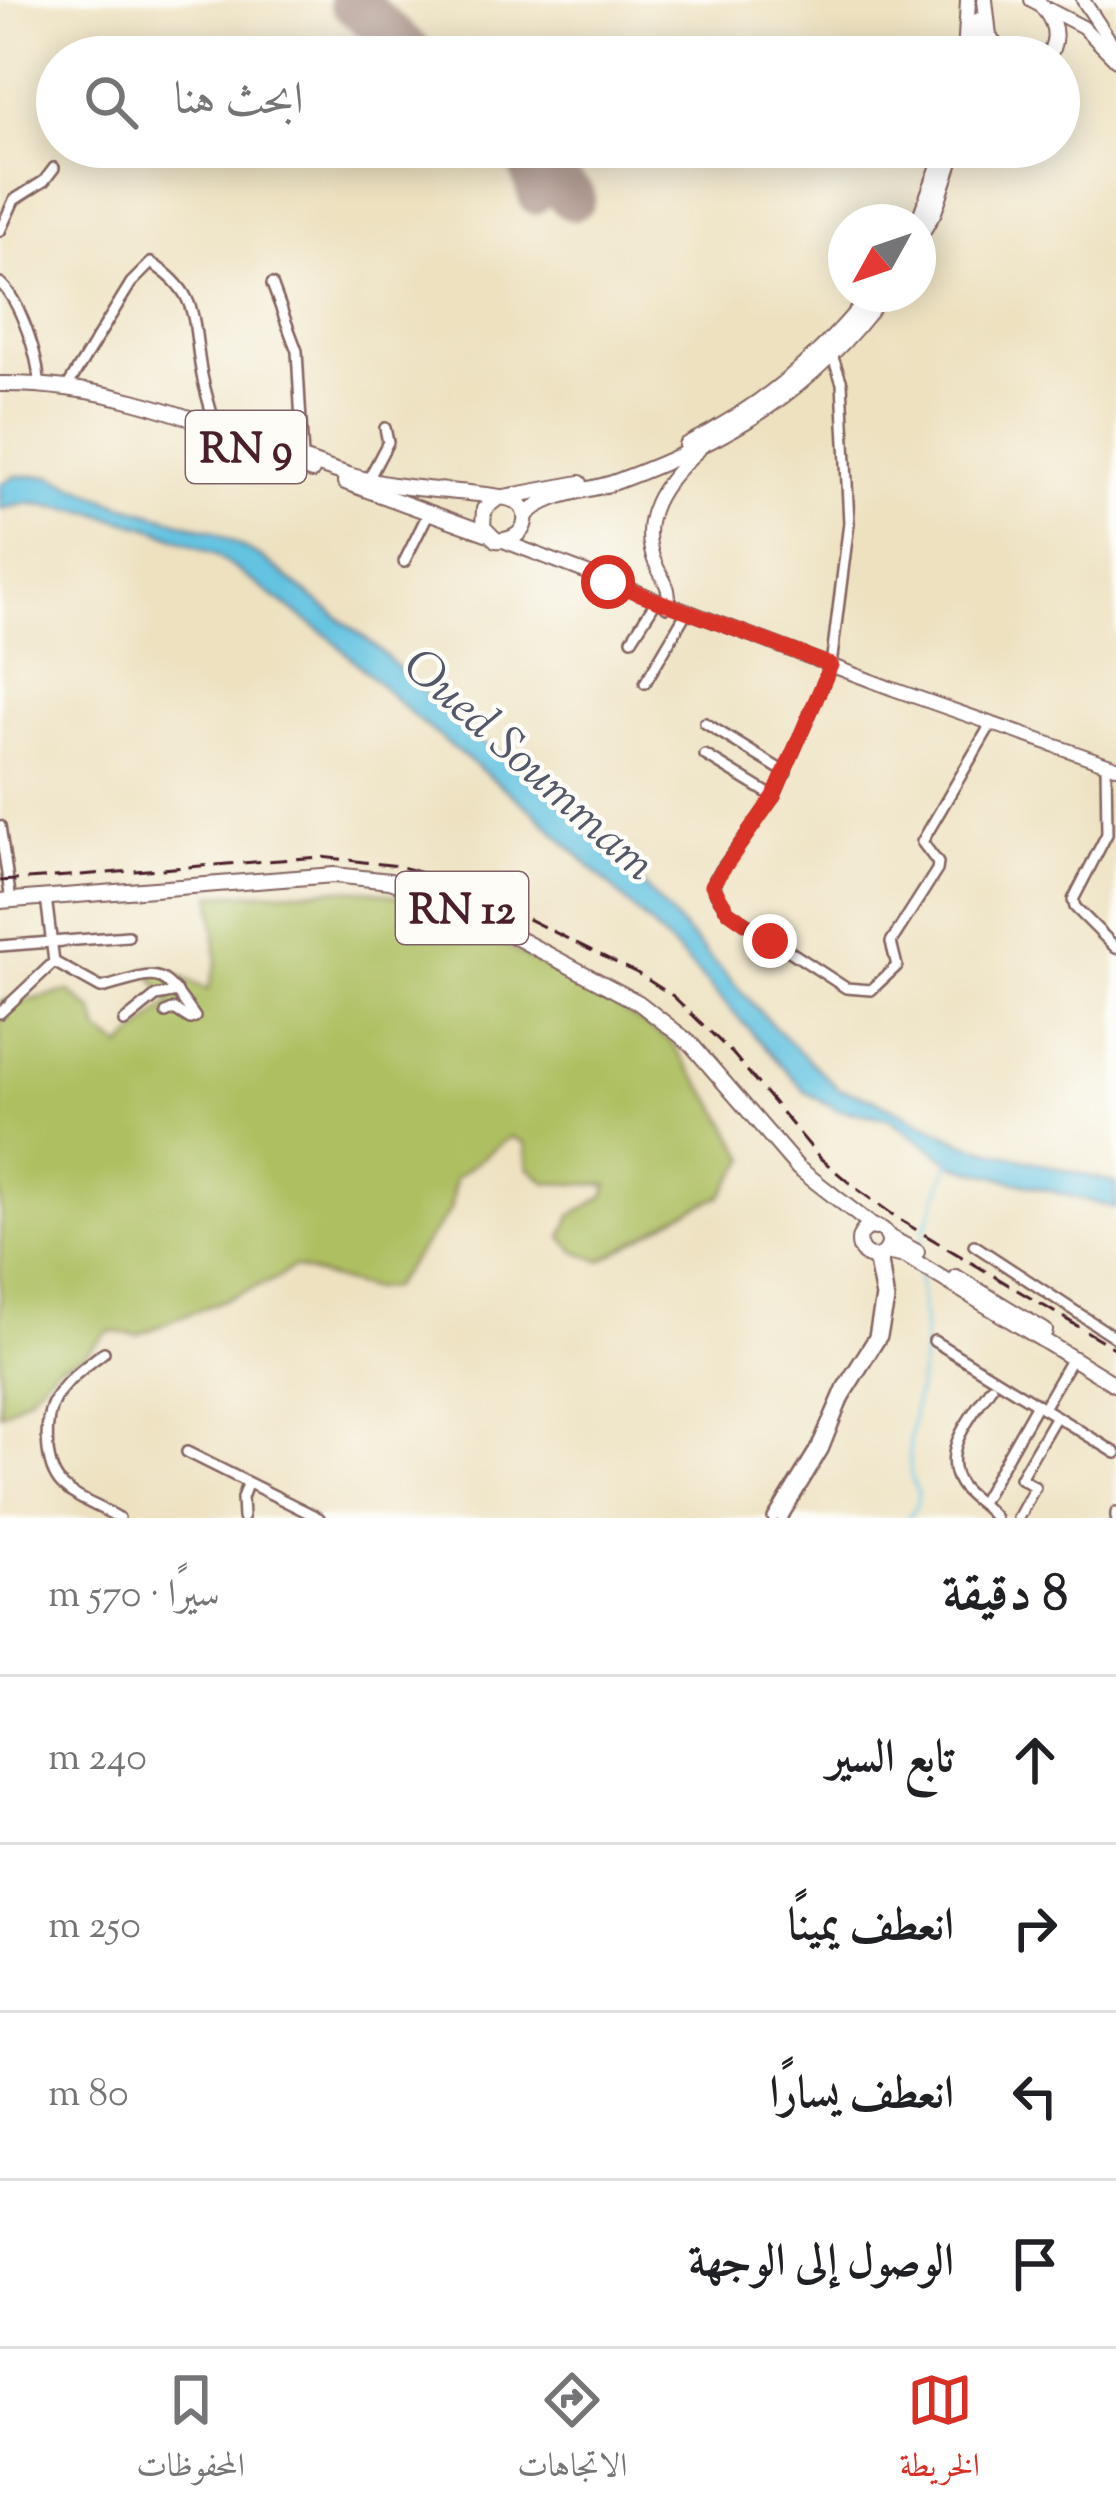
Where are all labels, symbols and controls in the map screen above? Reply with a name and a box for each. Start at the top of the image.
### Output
search box [36,36,1080,168]
icon: search [78,69,144,135]
text: ابحث هنا [174,70,304,135]
north arrow [828,204,936,312]
road number: RN 9 [186,411,306,483]
route start [581,555,635,609]
water label: Oued Soummam [385,634,669,900]
road number: RN 12 [396,872,528,944]
route end [743,914,797,968]
text: 8 دقيقة [943,1560,1068,1633]
text: سيرًا · 570 m [48,1569,220,1625]
icon: ahead [1002,1727,1068,1793]
text: تابع السير [827,1728,954,1793]
text: 240 m [48,1732,147,1788]
icon: right [1002,1895,1068,1961]
text: انعطف يمينًا [788,1896,954,1961]
text: 250 m [48,1900,141,1956]
icon: left [1002,2063,1068,2129]
text: انعطف يسارًا [770,2064,954,2129]
text: 80 m [48,2068,129,2124]
icon: arrive [1002,2231,1068,2297]
text: الوصول إلى الوجهة [688,2232,954,2297]
tab: المحفوظات [136,2367,245,2497]
tab: الاتجاهات [517,2367,627,2497]
tab: الخريطة [900,2367,980,2497]

